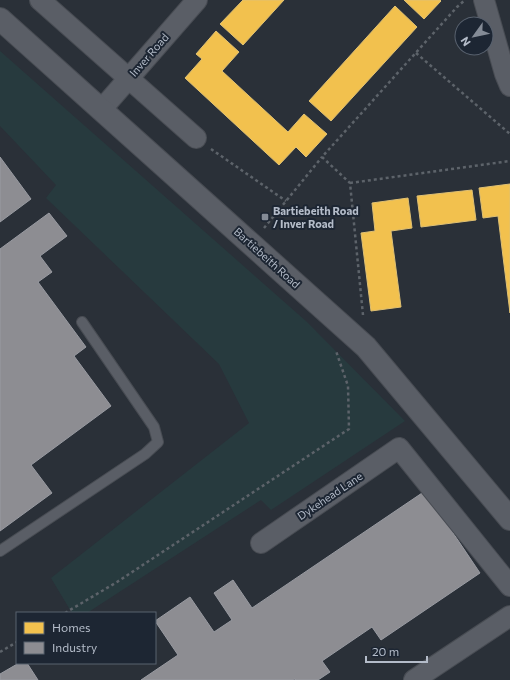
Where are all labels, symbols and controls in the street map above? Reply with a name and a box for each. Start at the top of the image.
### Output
north arrow [454,16,494,56]
street label: Inver Road [126,31,171,79]
text: N [457,35,473,49]
place label: Bartiebeith Road / Inver Road [273,204,359,230]
marker: Bartiebeith Road / Inver Road [260,212,270,222]
street label: Bartiebeith Road [232,225,303,291]
street label: Dykehead Lane [295,469,365,522]
legend [16,612,156,664]
text: Homes [52,620,90,634]
scale bar [366,638,427,664]
text: Industry [52,640,97,654]
text: 20 m [372,644,399,658]

